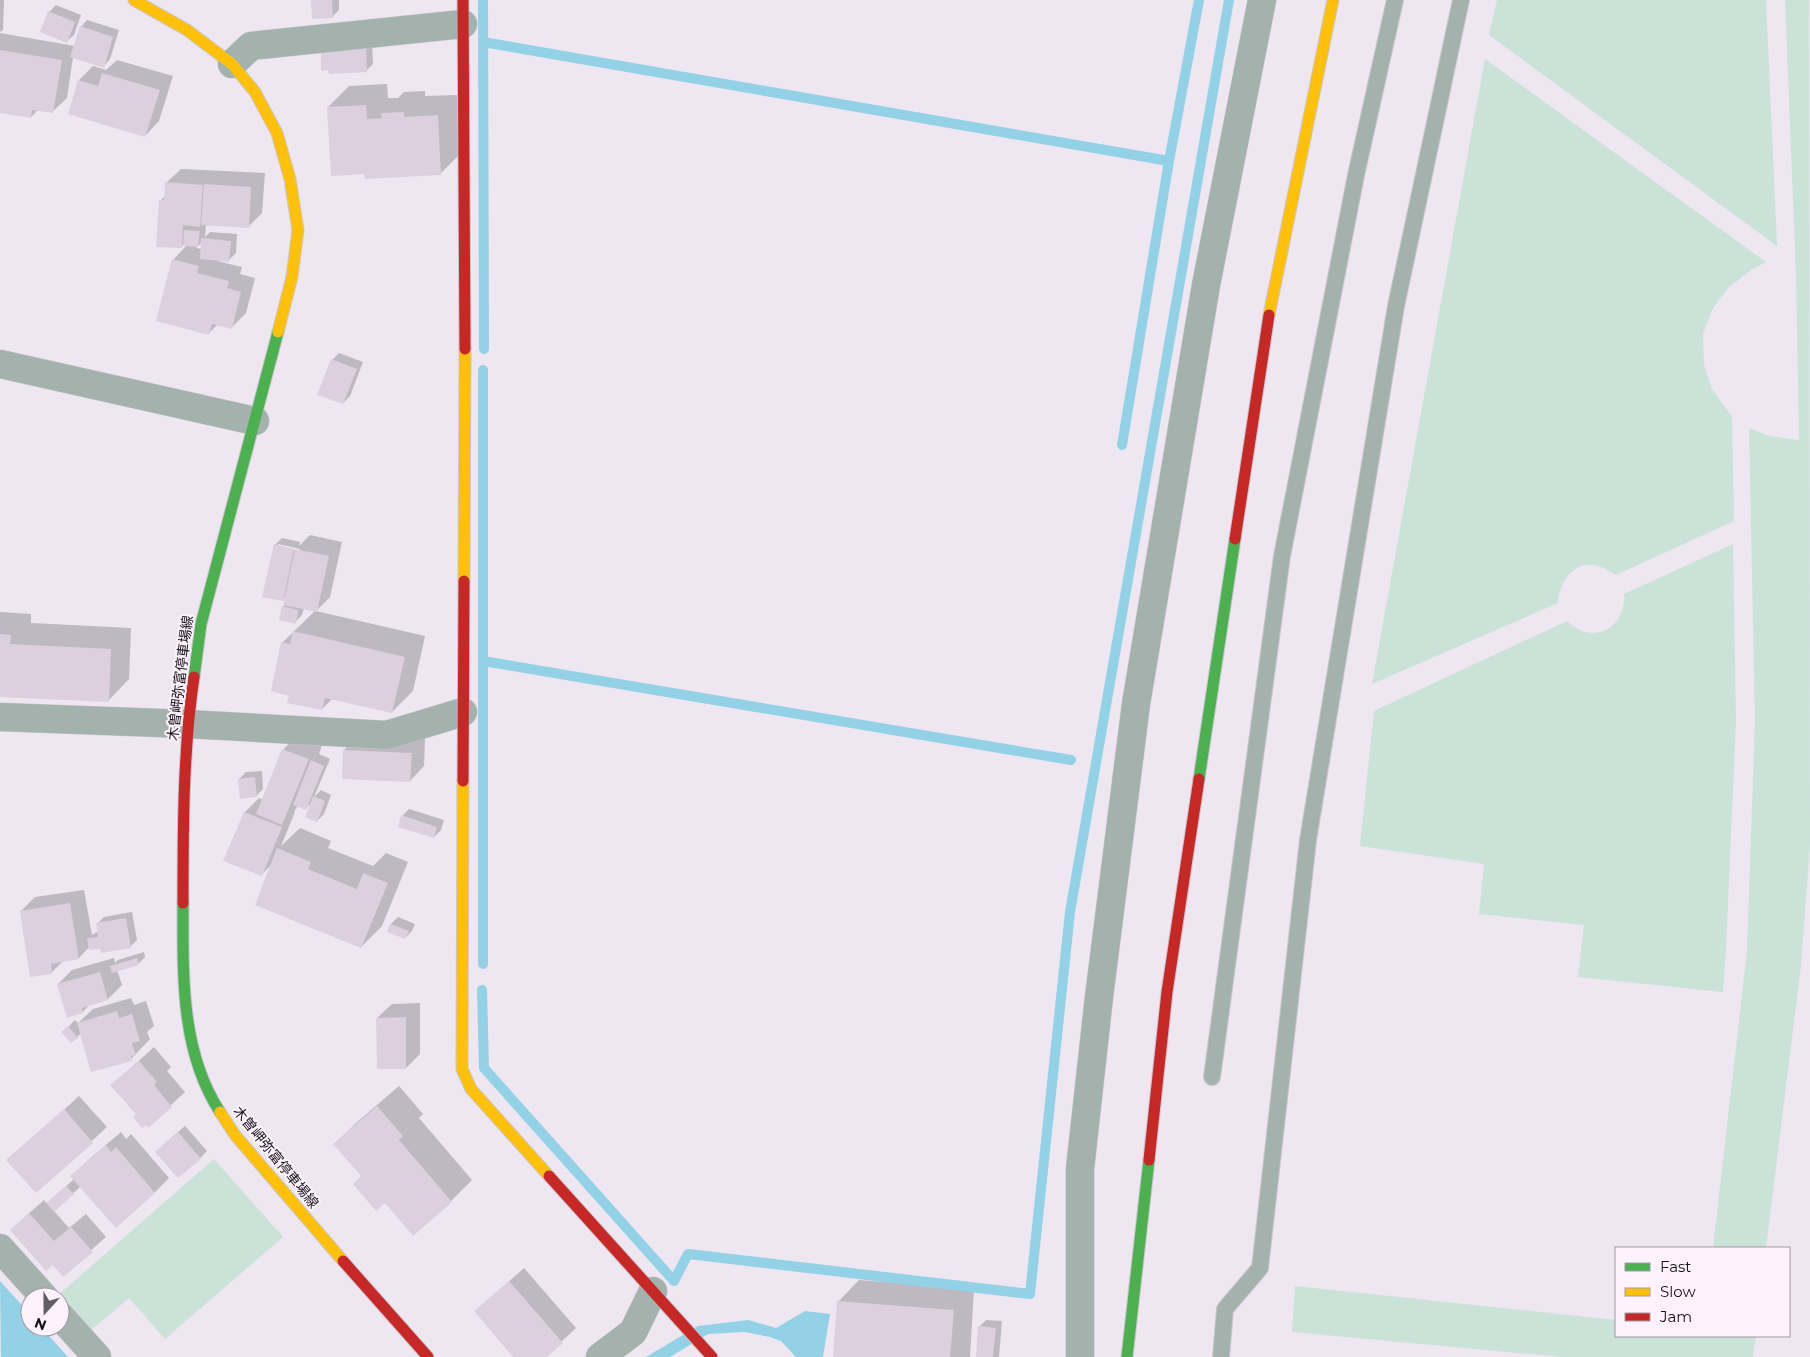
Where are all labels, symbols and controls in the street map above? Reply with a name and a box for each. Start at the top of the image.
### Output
street label: 木曽岬弥富停車場線 [163,614,197,742]
street label: 木曽岬弥富停車場線 [229,1102,323,1212]
legend [1615,1247,1790,1337]
text: Fast [1660,1257,1691,1276]
text: Slow [1660,1282,1696,1301]
north arrow [20,1287,70,1337]
text: Jam [1659,1307,1692,1326]
text: N [32,1314,49,1335]

